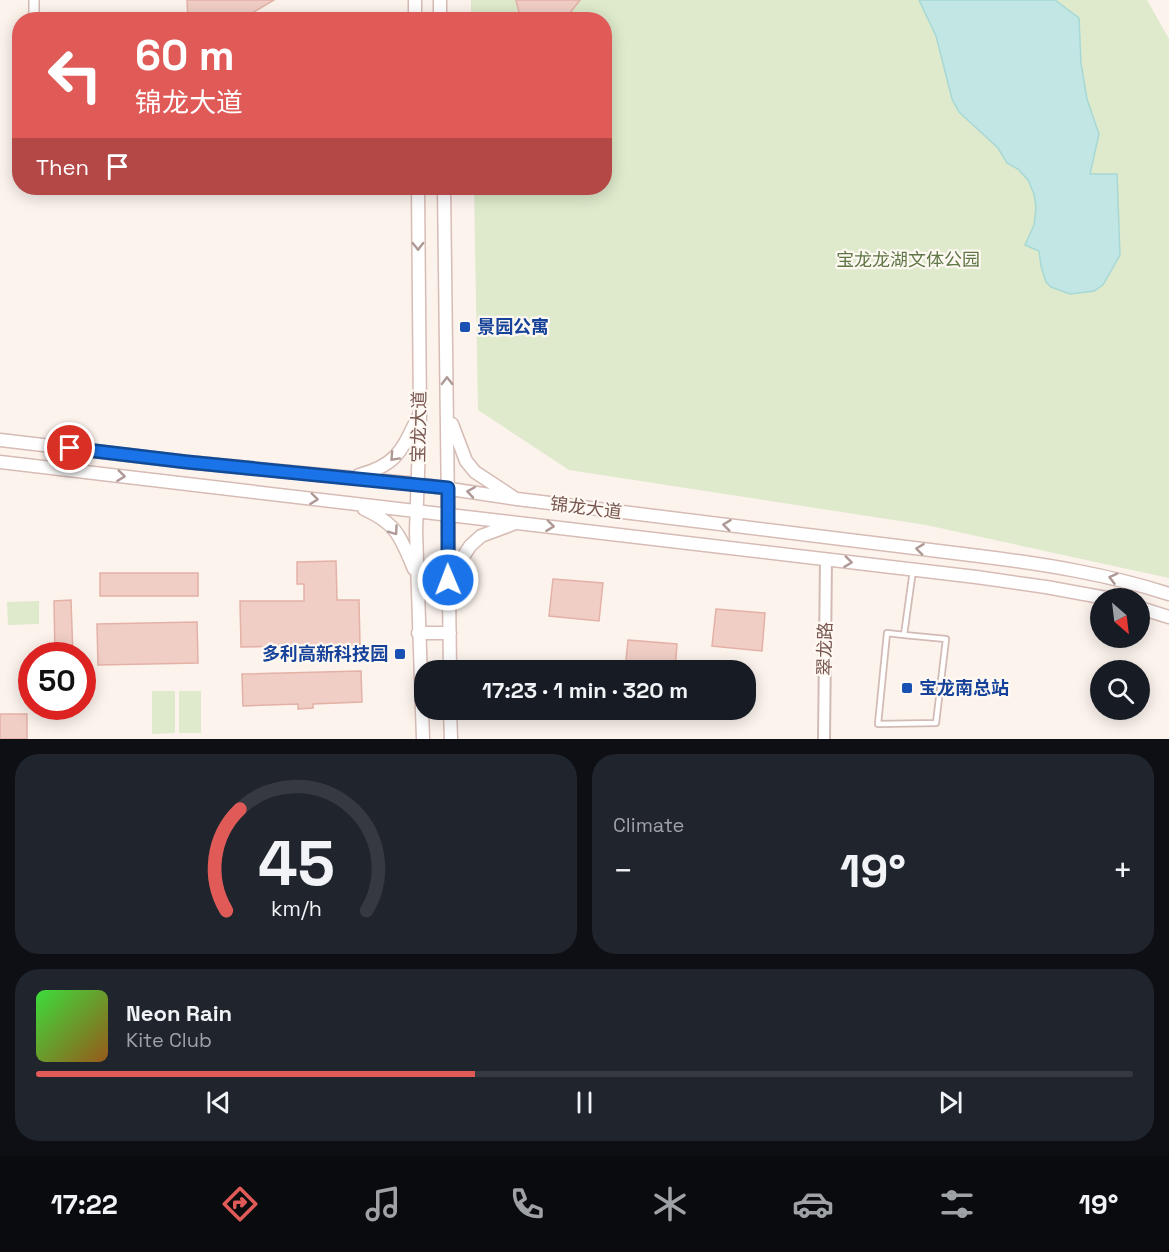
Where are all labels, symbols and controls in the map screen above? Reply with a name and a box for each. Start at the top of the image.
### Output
text: 60 m [135,29,235,82]
icon: left [36,36,114,114]
text: 锦龙大道 [135,85,243,120]
icon: arrive [101,150,134,183]
text: Then [36,153,89,181]
one-way arrow [412,241,424,250]
park label: 宝龙龙湖文体公园 [836,248,980,271]
place label: 景园公寓 [477,315,549,338]
marker: 景园公寓 [458,320,472,334]
one-way arrow [441,377,454,386]
street label: 宝龙大道 [406,391,431,463]
pin [44,422,95,473]
icon: arrive [53,431,86,464]
one-way arrow [390,450,401,461]
one-way arrow [116,469,125,482]
one-way arrow [466,486,475,498]
one-way arrow [310,492,319,505]
street label: 锦龙大道 [549,492,623,523]
one-way arrow [545,519,554,532]
one-way arrow [722,519,731,532]
one-way arrow [387,524,398,535]
one-way arrow [916,543,925,555]
position arrow [416,548,480,612]
one-way arrow [843,555,852,567]
one-way arrow [1108,573,1119,585]
north arrow [1090,588,1150,648]
map controls [1090,588,1150,720]
street label: 翠龙路 [813,622,836,676]
speed limit sign: 50 [18,642,96,720]
place label: 多利高新科技园 [262,642,388,665]
marker: 多利高新科技园 [393,647,407,661]
button: search [1090,660,1150,720]
text: 17:23 · 1 min · 320 m [482,676,688,704]
place label: 宝龙南总站 [919,676,1009,699]
marker: 宝龙南总站 [900,681,914,695]
text: Climate [613,812,684,838]
text: 45 [257,824,335,903]
text: 19° [840,843,906,900]
text: − [613,850,633,892]
text: + [1113,850,1133,892]
text: km/h [270,895,322,922]
text: Neon Rain [126,999,232,1027]
text: Kite Club [126,1027,212,1053]
icon: previous [202,1086,235,1119]
icon: pause [568,1086,601,1119]
icon: next [934,1086,967,1119]
icon: directions [219,1183,261,1225]
icon: music [362,1183,404,1225]
icon: phone [506,1183,548,1225]
icon: climate [649,1183,691,1225]
icon: car [792,1183,834,1225]
icon: filters [936,1183,978,1225]
text: 17:22 [51,1187,118,1222]
text: 19° [1079,1187,1118,1222]

